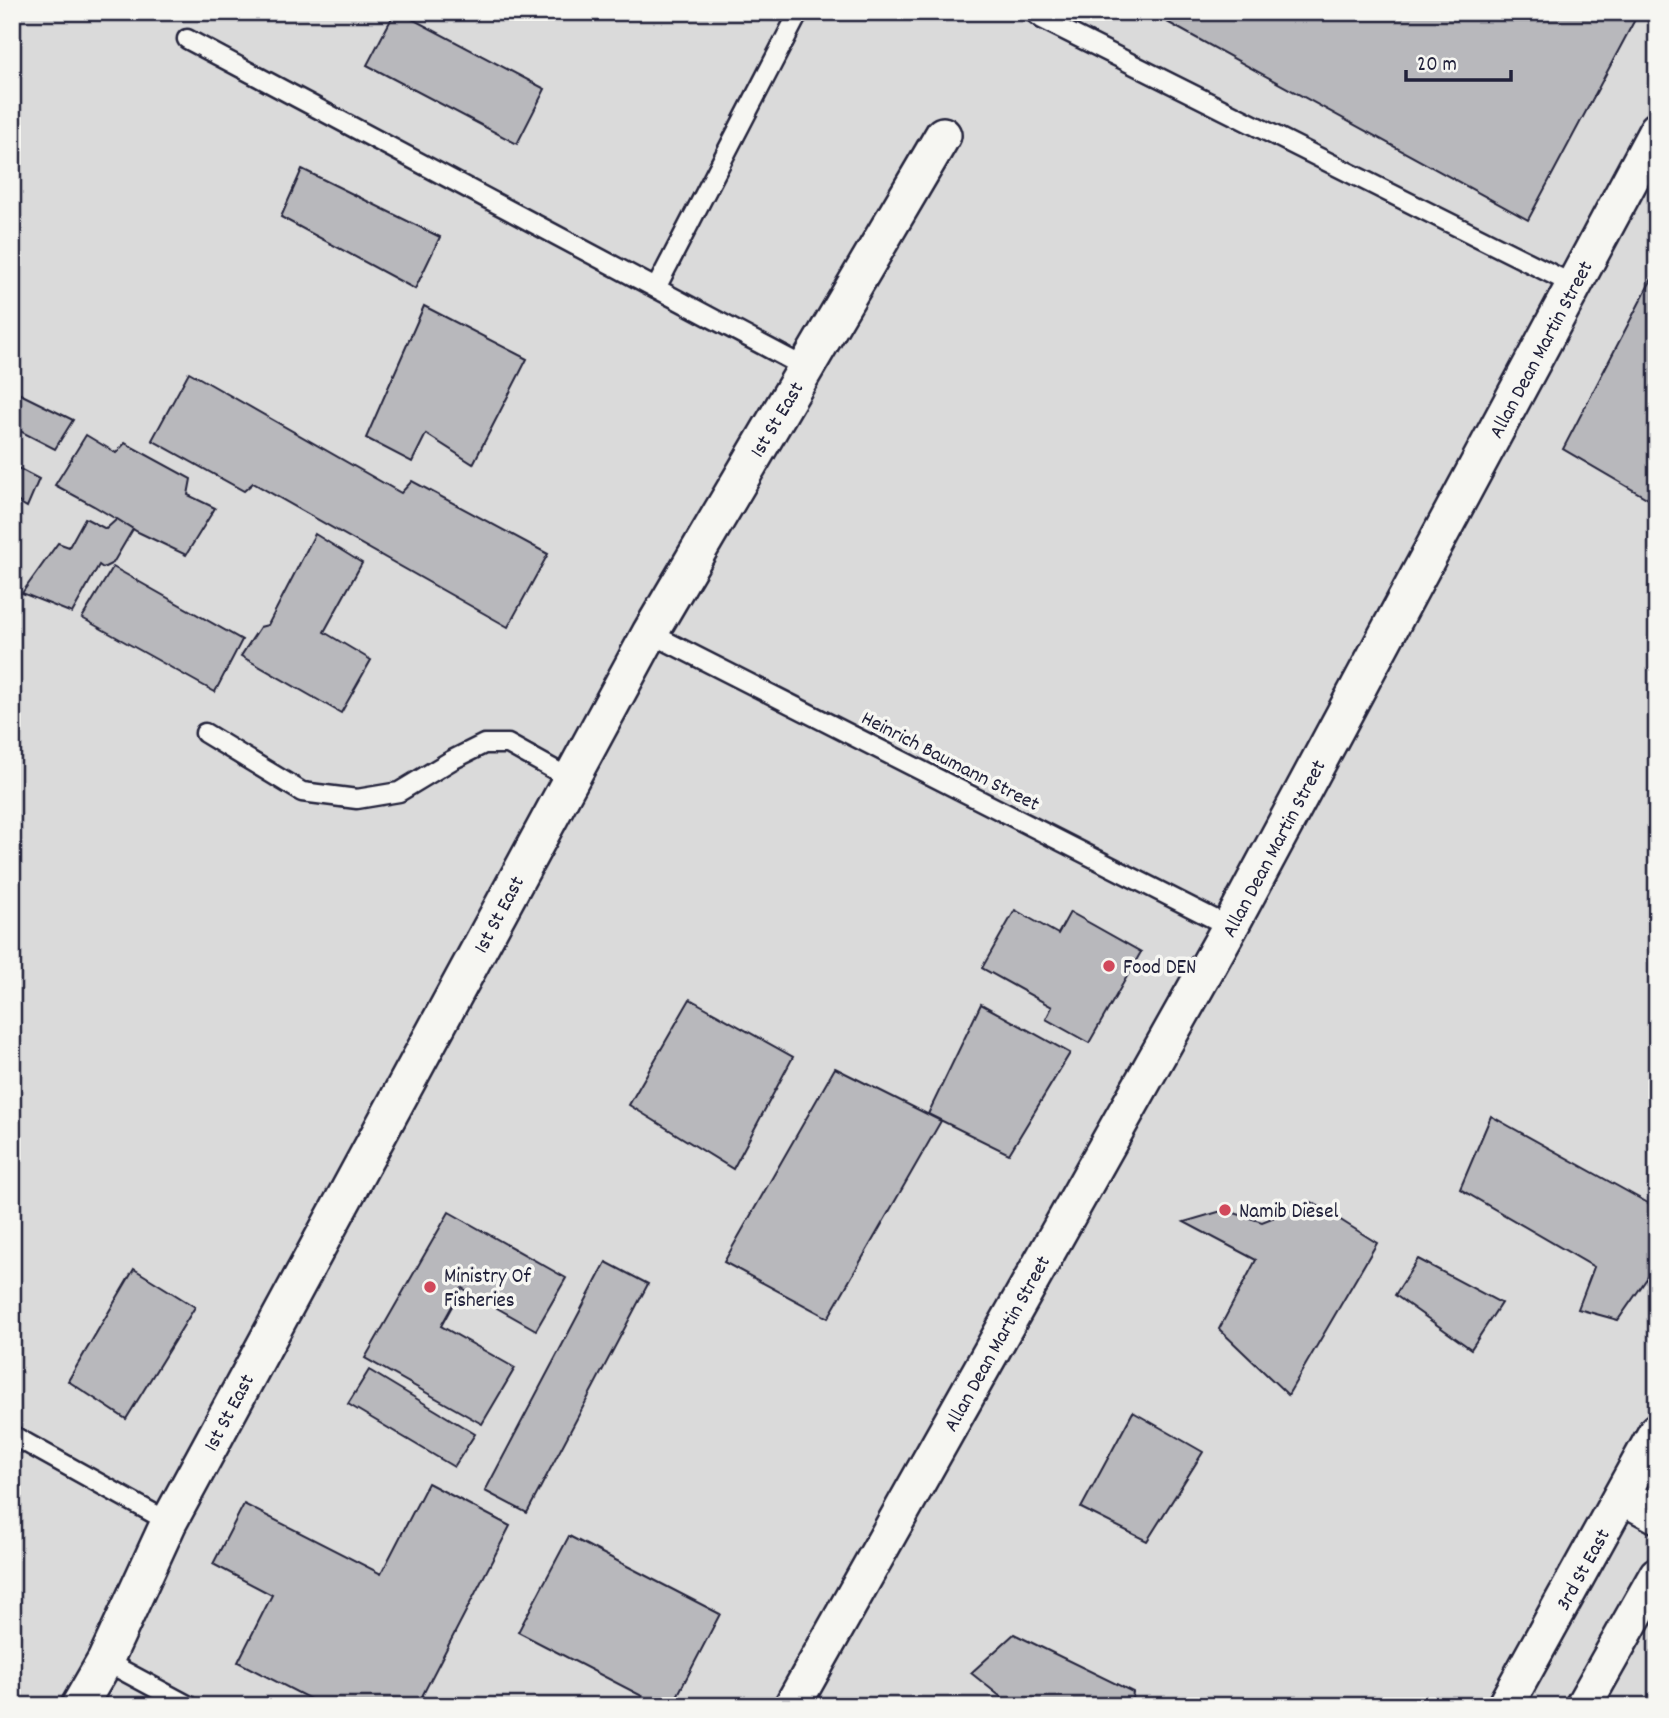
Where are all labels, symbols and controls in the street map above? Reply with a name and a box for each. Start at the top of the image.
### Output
scale bar [1406,38,1512,82]
text: 20 m [1417,51,1457,81]
street label: Allan Dean Martin Street [1483,256,1602,445]
street label: 1st St East [744,377,813,464]
street label: Heinrich Baumann Street [855,705,1044,821]
street label: Allan Dean Martin Street [1216,755,1335,944]
street label: 1st St East [468,871,534,959]
place label: Food DEN [1123,954,1196,984]
marker: Food DEN [1101,958,1117,974]
place label: Namib Diesel [1239,1198,1338,1228]
marker: Namib Diesel [1217,1202,1233,1218]
street label: Allan Dean Martin Street [938,1251,1060,1438]
place label: Ministry Of Fisheries [444,1263,531,1317]
marker: Ministry Of Fisheries [422,1279,438,1295]
street label: 1st St East [198,1369,264,1457]
street label: 3rd St East [1550,1524,1620,1617]

